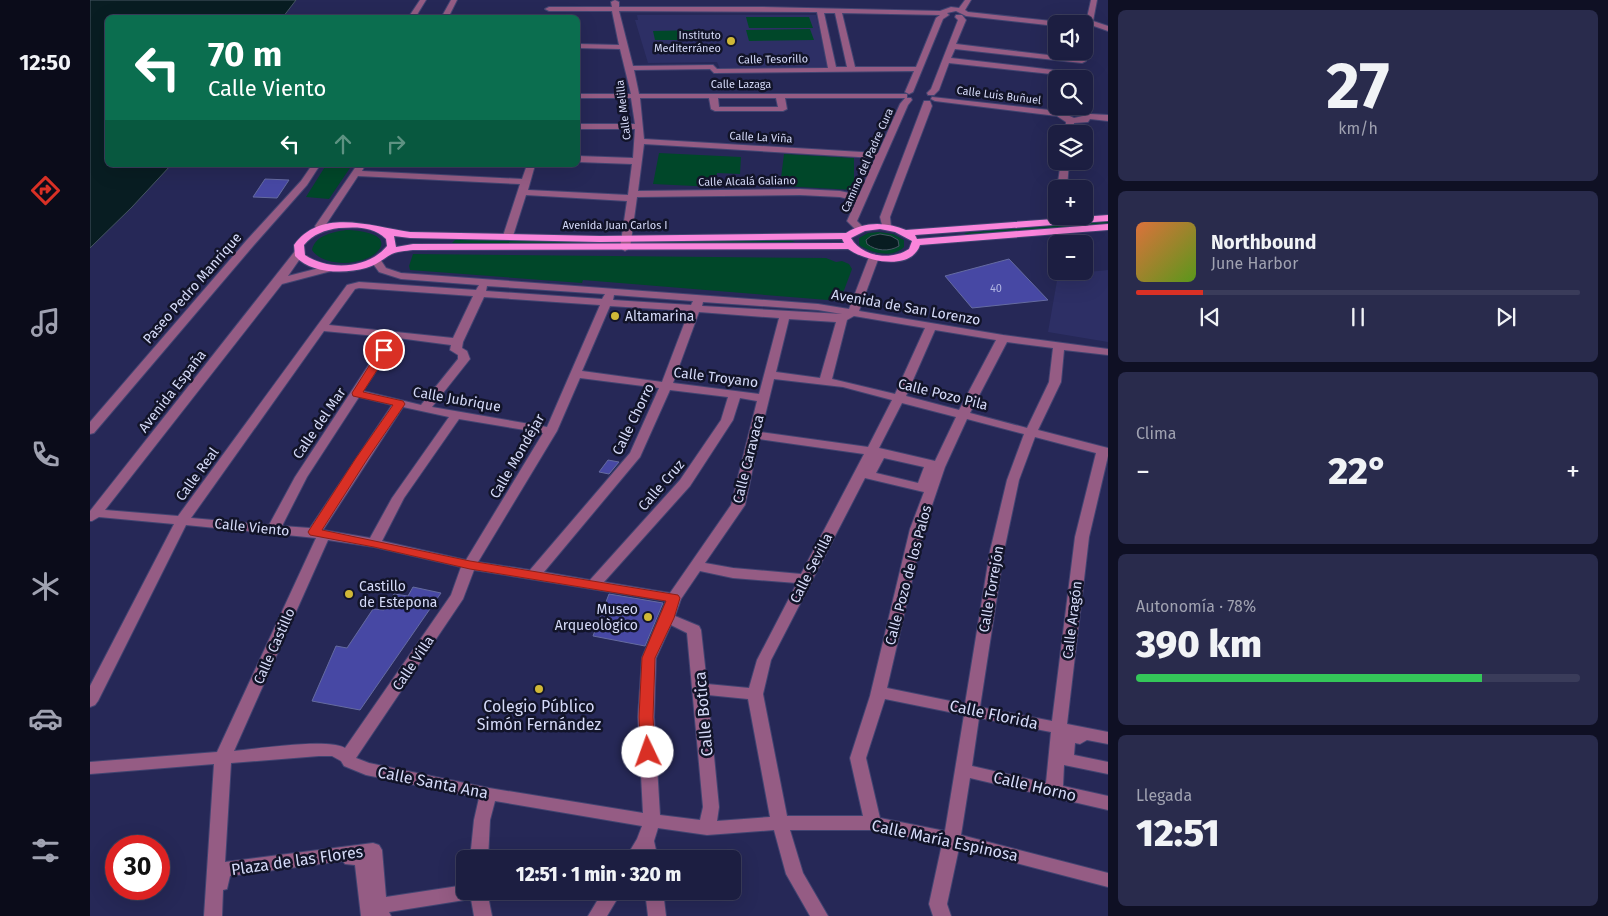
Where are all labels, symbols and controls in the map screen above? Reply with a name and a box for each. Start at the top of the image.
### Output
map controls [1048,15,1093,280]
button: sound [1048,15,1093,60]
place label: Instituto Mediterráneo [654,29,721,55]
text: 70 m [208,33,282,75]
icon: left [125,35,190,100]
marker: Instituto Mediterráneo [725,35,737,47]
text: 27 [1326,47,1390,125]
text: 12:50 [19,49,71,76]
street label: Calle Tesorillo [738,52,808,67]
button: search [1048,70,1093,115]
text: Calle Viento [208,75,326,102]
street label: Calle Lazaga [711,78,771,91]
street label: Calle Melilla [613,79,634,141]
street label: Calle Luis Buñuel [956,84,1042,107]
street label: Camino del Padre Cura [839,106,896,214]
text: km/h [1338,119,1378,138]
button: layers [1048,125,1093,170]
street label: Calle La Viña [729,129,793,146]
icon: left [276,130,304,158]
icon: ahead [329,130,357,158]
icon: right [382,130,410,158]
icon: directions [28,173,63,208]
street label: Calle Alcalá Galiano [698,174,796,189]
button: + [1048,180,1093,225]
street label: Avenida Juan Carlos I [563,219,667,232]
street label: Paseo Pedro Manrique [139,229,245,347]
text: Northbound [1211,231,1316,254]
button: − [1048,235,1093,280]
text: June Harbor [1211,254,1298,273]
house number: 40 [990,282,1002,295]
street label: Avenida de San Lorenzo [830,286,982,329]
icon: previous [1196,303,1224,331]
icon: pause [1344,303,1372,331]
icon: next [1492,303,1520,331]
icon: music [28,305,63,340]
place label: Altamarina [625,308,694,325]
marker: Altamarina [609,310,621,322]
pin [363,329,405,371]
icon: arrive [370,336,398,364]
street label: Avenida España [135,347,210,436]
street label: Calle Troyano [673,364,759,391]
street label: Calle Pozo Pila [896,375,990,414]
street label: Calle Chorro [609,381,658,458]
street label: Calle Jubrique [412,383,502,416]
street label: Calle del Mar [289,384,350,462]
street label: Calle Mondéjar [486,410,549,502]
street label: Calle Caravaca [729,413,768,505]
text: Clima [1136,424,1176,443]
icon: phone [28,437,63,472]
street label: Calle Real [172,444,222,504]
text: 22° [1328,448,1388,494]
text: − [1136,455,1150,488]
text: + [1566,455,1580,488]
street label: Calle Cruz [635,456,688,514]
street label: Calle Pozo de los Palos [882,503,935,647]
street label: Calle Viento [214,515,290,540]
street label: Calle Sevilla [787,530,836,606]
street label: Calle Torrejón [976,544,1007,634]
icon: climate [28,569,63,604]
place label: Castillo de Estepona [359,578,437,611]
street label: Calle Aragón [1059,580,1086,660]
marker: Castillo de Estepona [343,588,355,600]
text: Autonomía · 78% [1136,597,1256,616]
place label: Museo Arqueològico [555,601,638,634]
street label: Calle Castillo [250,605,299,687]
marker: Museo Arqueològico [642,611,654,623]
text: 390 km [1136,621,1262,667]
street label: Calle Villa [389,633,438,694]
street label: Calle Botica [690,671,717,757]
marker: Colegio Público Simón Fernández [533,683,545,695]
street label: Calle Florida [948,696,1040,733]
place label: Colegio Público Simón Fernández [477,697,601,734]
icon: car [28,701,63,736]
position arrow [621,725,673,777]
street label: Calle Santa Ana [376,762,490,803]
street label: Calle Horno [991,768,1078,805]
text: Llegada [1136,786,1192,805]
text: 12:51 [1136,810,1220,856]
street label: Calle María Espinosa [870,816,1020,865]
icon: filters [28,833,63,868]
speed limit sign: 30 [105,835,170,900]
street label: Plaza de las Flores [230,842,364,879]
text: 12:51 · 1 min · 320 m [516,863,681,886]

